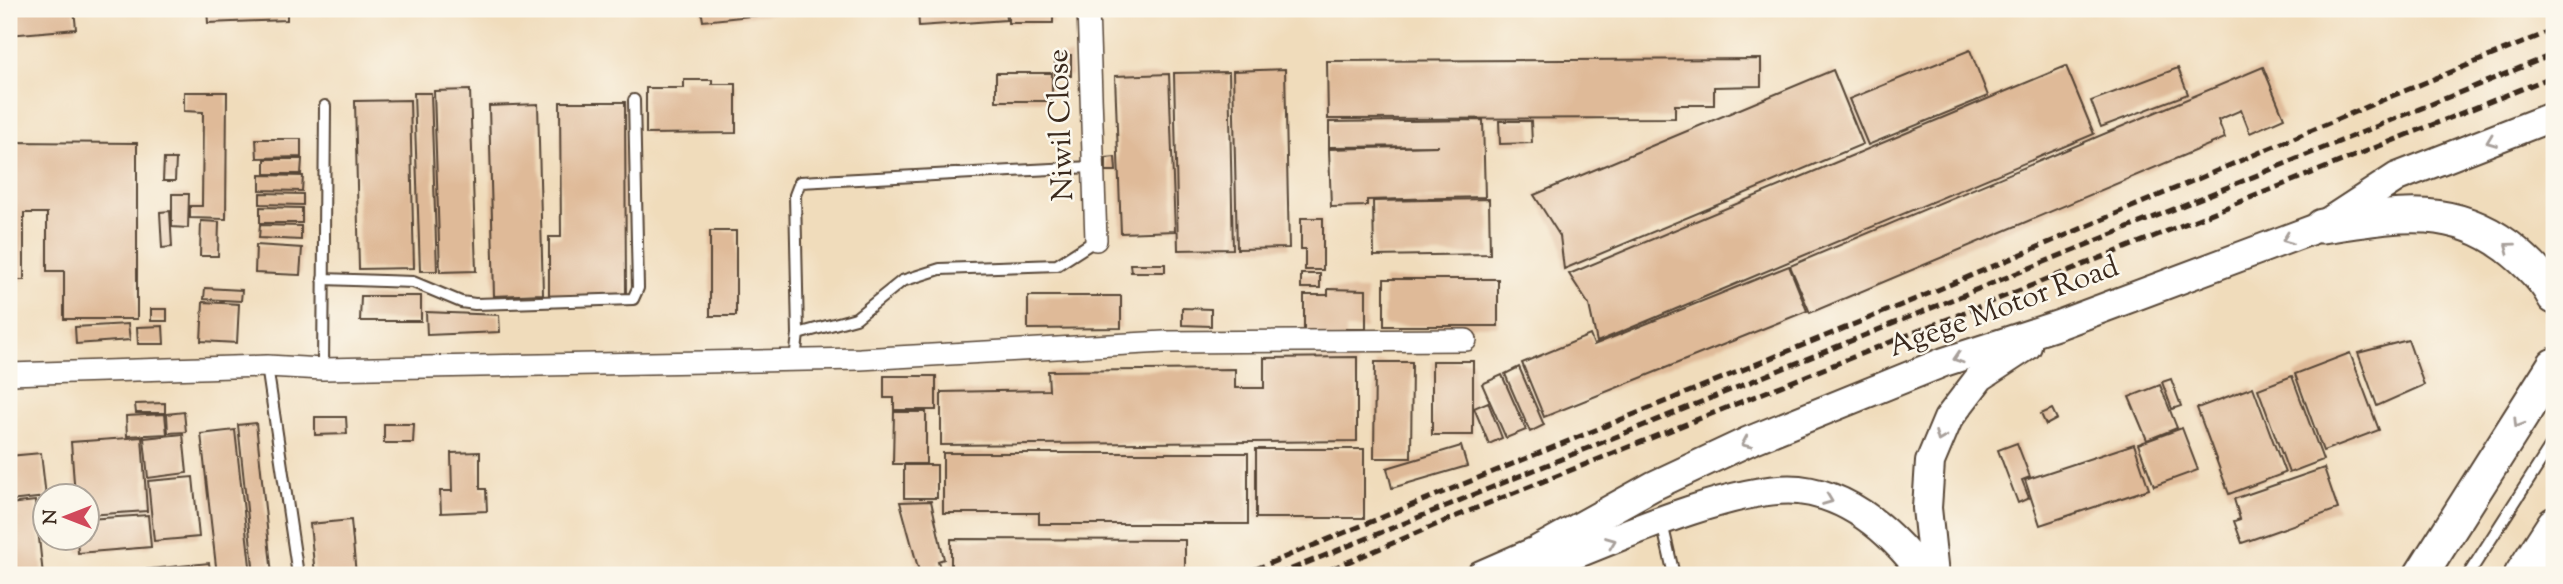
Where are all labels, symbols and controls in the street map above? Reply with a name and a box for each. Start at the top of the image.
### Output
street label: Niwil Close [1038,48,1086,202]
one-way arrow [2485,133,2497,147]
one-way arrow [2281,231,2293,245]
one-way arrow [2504,243,2516,256]
street label: Agege Motor Road [1883,246,2125,370]
one-way arrow [1952,350,1964,364]
one-way arrow [2513,416,2526,429]
one-way arrow [1935,430,1949,442]
one-way arrow [1741,435,1754,449]
north arrow [32,482,102,552]
one-way arrow [1822,491,1834,505]
text: N [38,509,65,525]
one-way arrow [1604,537,1616,551]

